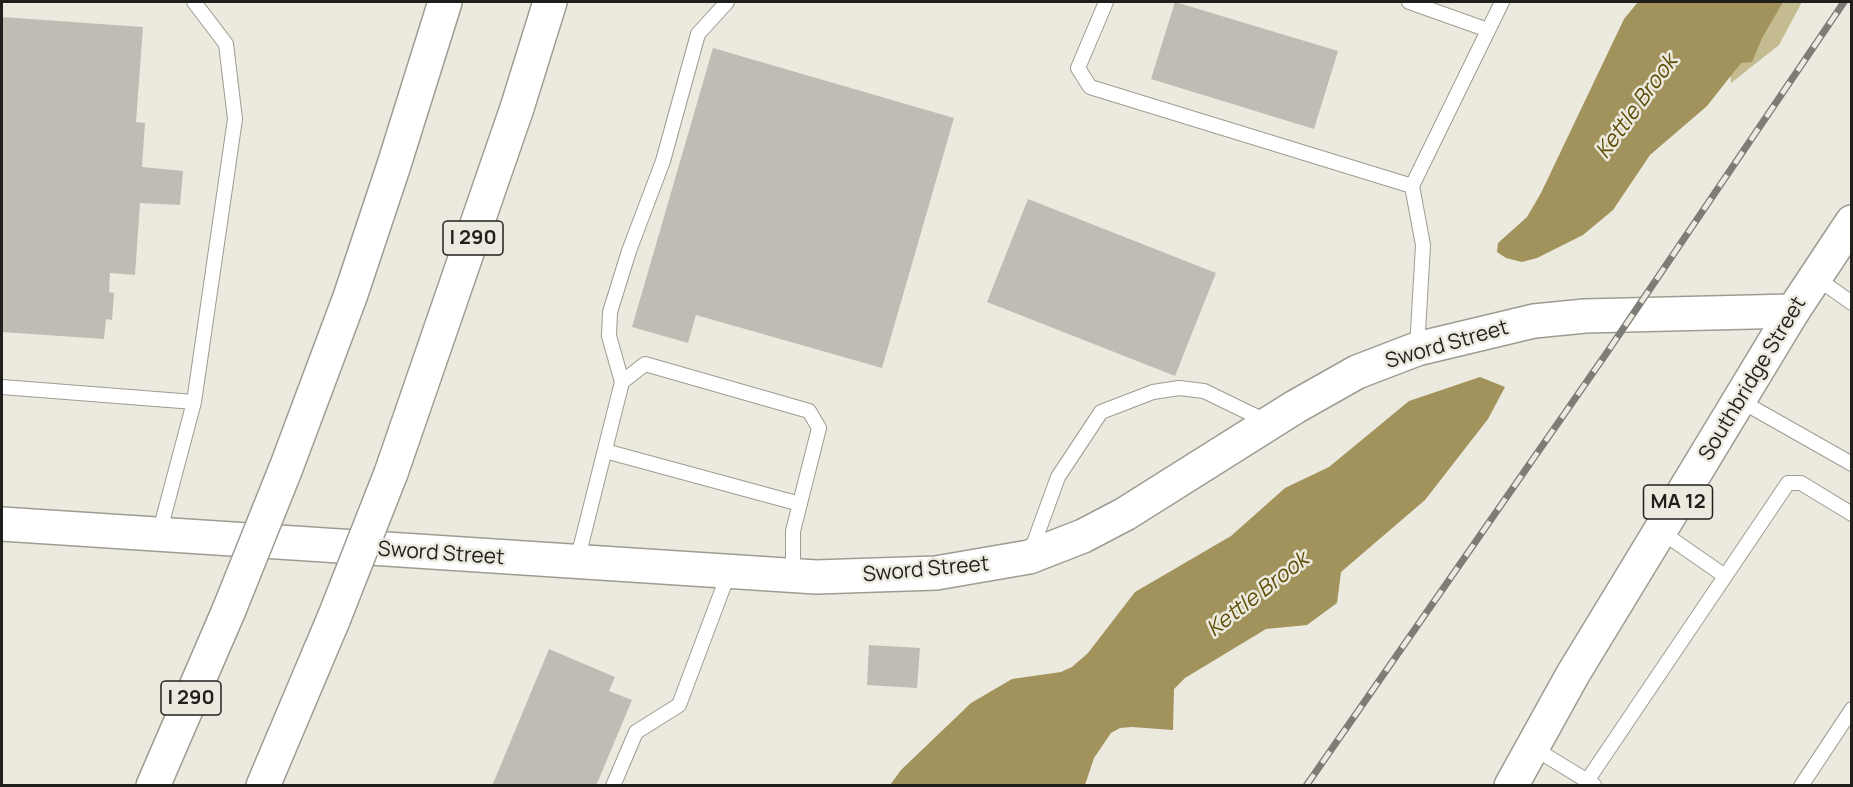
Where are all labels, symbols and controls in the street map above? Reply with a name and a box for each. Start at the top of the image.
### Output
water label: Kettle Brook [1591,50,1683,164]
road number: I 290 [443,221,503,255]
street label: Southbridge Street [1694,293,1812,465]
street label: Sword Street [1383,315,1511,375]
road number: MA 12 [1644,485,1712,519]
street label: Sword Street [377,537,505,571]
water label: Kettle Brook [1202,547,1314,643]
street label: Sword Street [862,552,990,588]
road number: I 290 [161,681,221,715]

